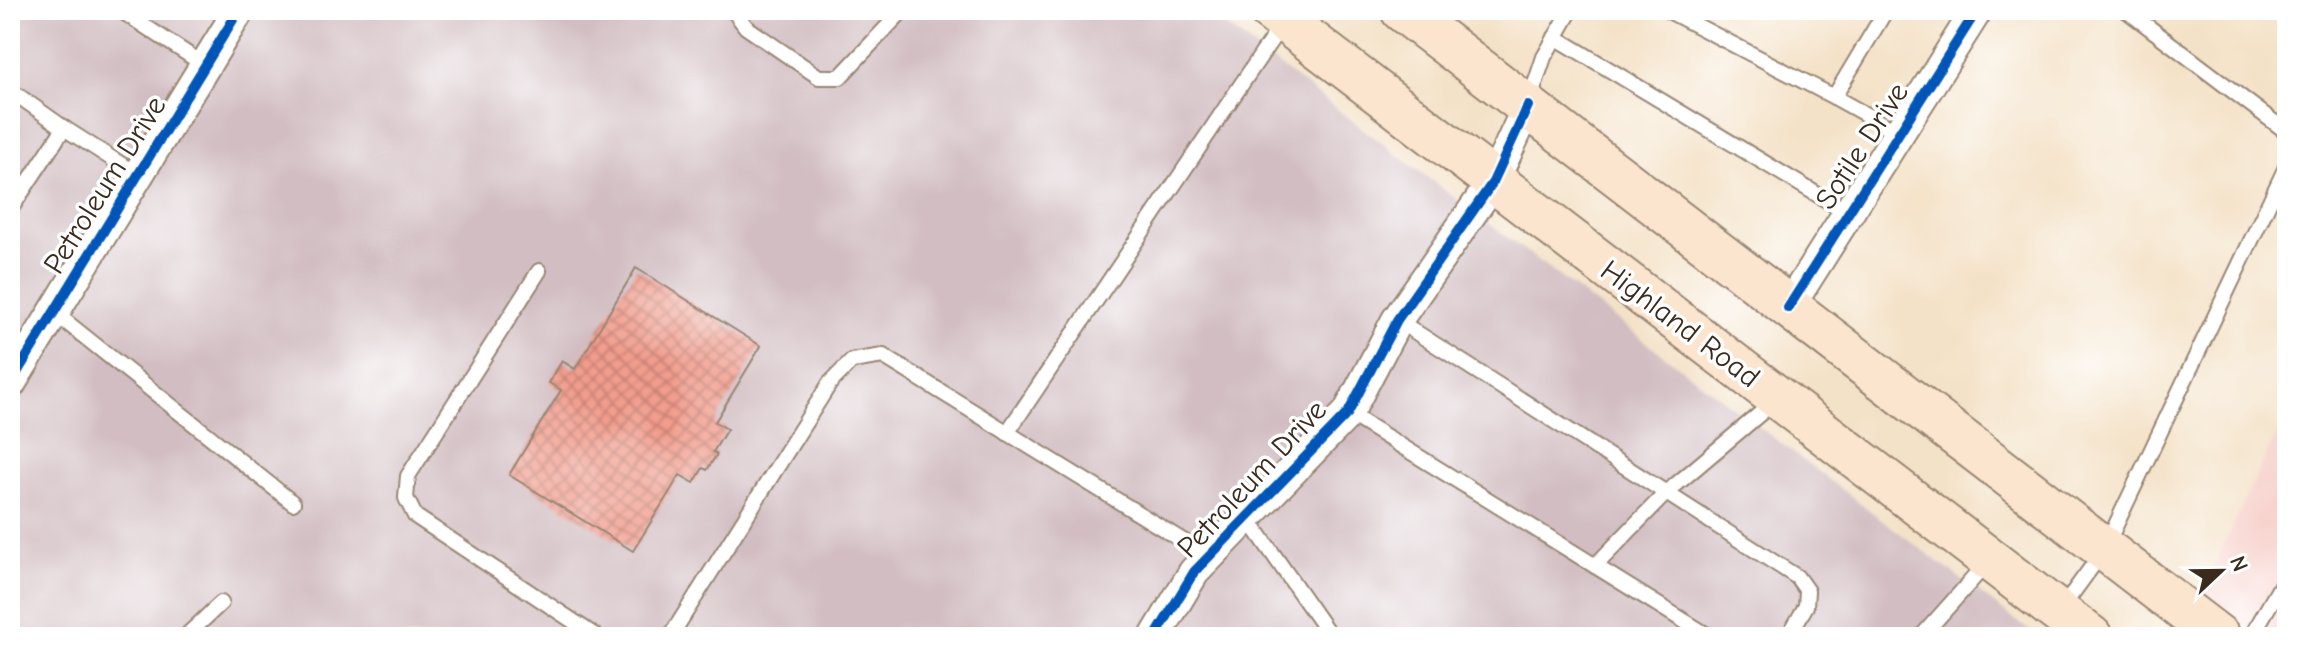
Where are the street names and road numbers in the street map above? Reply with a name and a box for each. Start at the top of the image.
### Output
street label: Sotile Drive [1808,76,1916,216]
street label: Petroleum Drive [36,90,174,280]
street label: Highland Road [1594,253,1766,395]
street label: Petroleum Drive [1170,393,1334,565]

